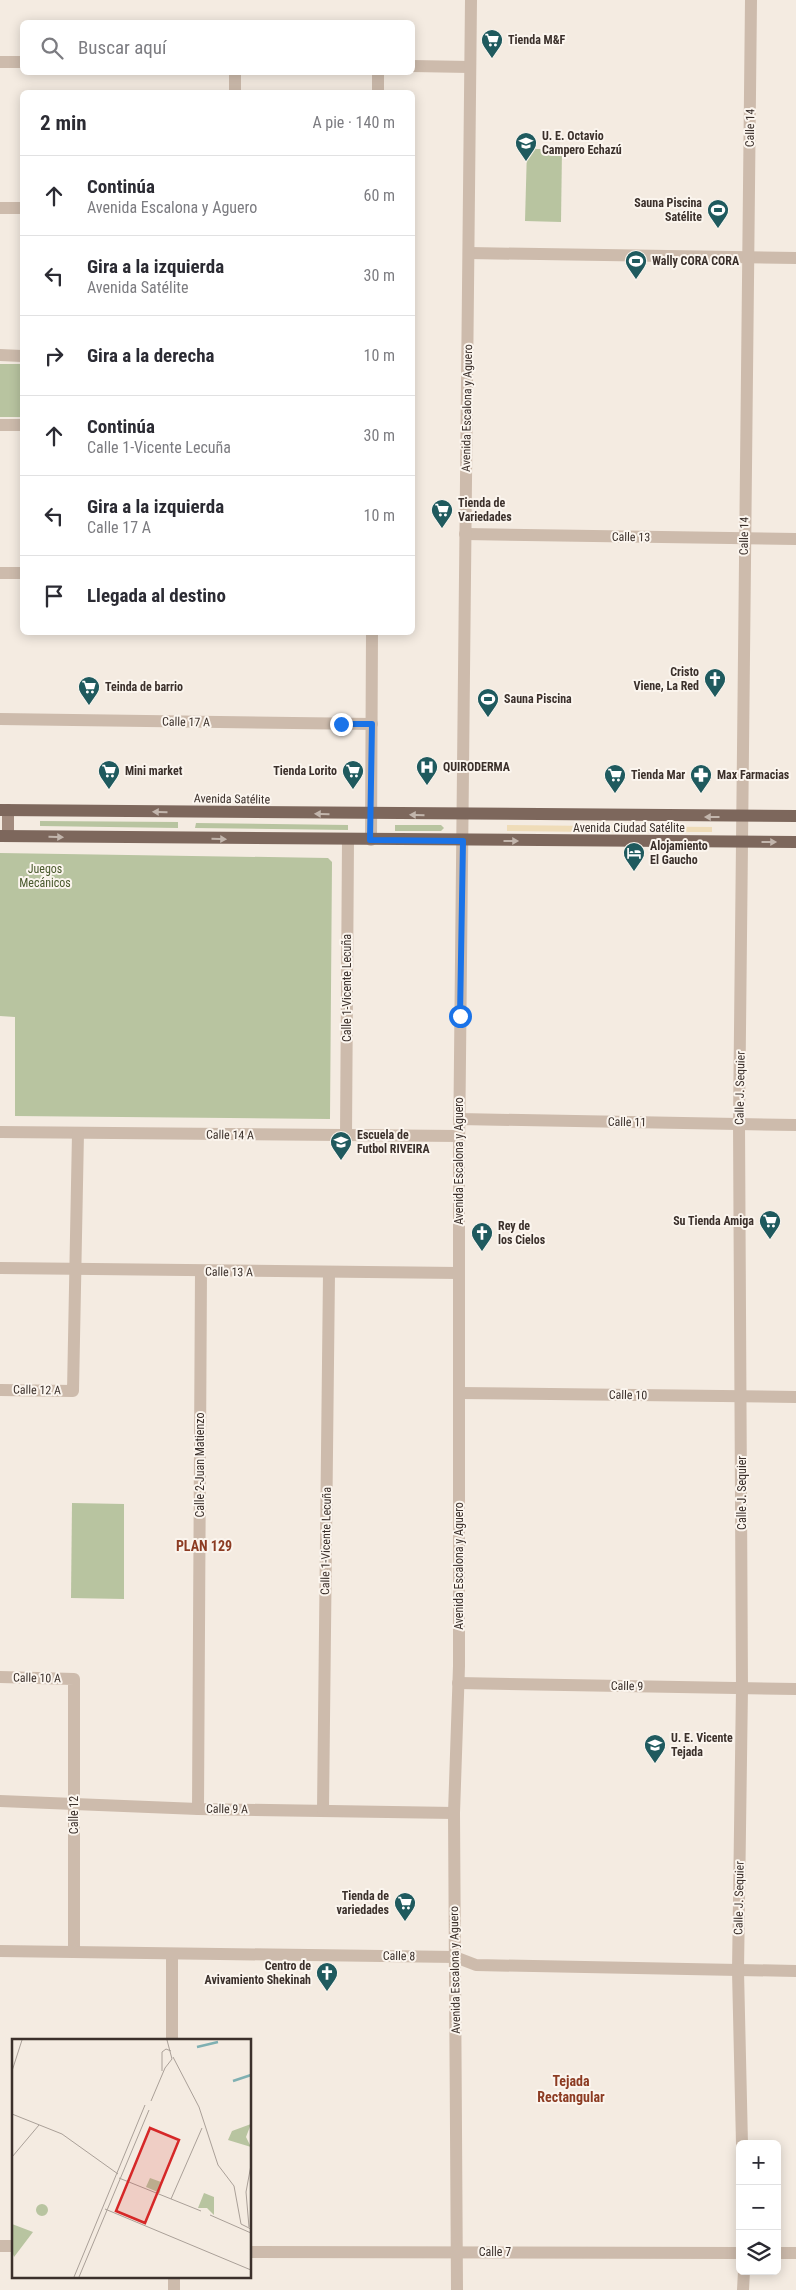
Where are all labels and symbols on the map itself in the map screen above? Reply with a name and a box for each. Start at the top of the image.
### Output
supermarket icon: Tienda M&F [480,28,504,59]
place label: Tienda M&F [508,33,566,47]
street label: Calle 14 [743,109,757,147]
place label: U. E. Octavio Campero Echazú [542,129,622,157]
school or university icon: U. E. Octavio Campero Echazú [514,131,538,162]
place label: Sauna Piscina Satélite [634,196,702,224]
sports icon: Sauna Piscina Satélite [706,198,730,229]
sports icon: Wally CORA CORA [624,249,648,280]
place label: Wally CORA CORA [652,254,740,268]
street label: Avenida Escalona y Aguero [459,344,475,472]
place label: Tienda de Variedades [458,496,512,524]
supermarket icon: Tienda de Variedades [430,498,454,529]
street label: Calle 14 [737,517,751,555]
street label: Calle 13 [612,530,650,544]
place label: Cristo Viene, La Red [633,665,699,693]
church icon: Cristo Viene, La Red [703,667,727,698]
supermarket icon: Teinda de barrio [77,675,101,706]
place label: Teinda de barrio [105,680,183,694]
sports icon: Sauna Piscina [476,687,500,718]
place label: Sauna Piscina [504,692,572,706]
route end [330,713,353,736]
street label: Calle 17 A [162,715,210,729]
hospital icon: QUIRODERMA [415,755,439,786]
supermarket icon: Mini market [97,759,121,790]
supermarket icon: Tienda Lorito [341,759,365,790]
place label: QUIRODERMA [443,760,511,774]
supermarket icon: Tienda Mar [603,763,627,794]
pharmacy icon: Max Farmacias [689,763,713,794]
place label: Mini market [125,764,183,778]
place label: Tienda Lorito [273,764,337,778]
place label: Tienda Mar [631,768,685,782]
place label: Max Farmacias [717,768,790,782]
street label: Avenida Satélite [194,791,271,807]
one-way arrow [151,808,167,816]
one-way arrow [314,810,330,818]
one-way arrow [409,811,425,819]
one-way arrow [703,813,719,821]
street label: Avenida Ciudad Satélite [573,821,685,835]
one-way arrow [49,833,65,841]
one-way arrow [211,835,227,843]
one-way arrow [504,837,520,845]
one-way arrow [762,838,778,846]
place label: Alojamiento El Gaucho [650,839,708,867]
hotel icon: Alojamiento El Gaucho [622,841,646,872]
park label: Juegos Mecánicos [19,862,71,890]
street label: Calle 1-Vicente Lecuña [340,934,354,1042]
route start [449,1005,472,1028]
street label: Calle J. Sequier [732,1051,748,1125]
street label: Avenida Escalona y Aguero [452,1097,466,1225]
street label: Calle 11 [608,1115,646,1129]
street label: Calle 14 A [206,1128,254,1142]
place label: Escuela de Futbol RIVEIRA [357,1128,430,1156]
school or university icon: Escuela de Futbol RIVEIRA [329,1130,353,1161]
supermarket icon: Su Tienda Amiga [758,1209,782,1240]
place label: Su Tienda Amiga [673,1214,754,1228]
place label: Rey de los Cielos [498,1219,546,1247]
church icon: Rey de los Cielos [470,1221,494,1252]
street label: Calle 13 A [205,1265,253,1279]
street label: Calle 12 A [13,1383,61,1397]
street label: Calle 10 [609,1388,647,1402]
street label: Calle 2-Juan Matienzo [193,1412,207,1518]
street label: Calle J. Sequier [735,1456,749,1530]
street label: Calle 1-Vicente Lecuña [318,1487,334,1595]
street label: Avenida Escalona y Aguero [452,1502,466,1630]
district label: PLAN 129 [176,1538,232,1554]
street label: Calle 10 A [13,1671,61,1685]
street label: Calle 9 [611,1679,643,1693]
place label: U. E. Vicente Tejada [671,1731,733,1759]
school or university icon: U. E. Vicente Tejada [643,1733,667,1764]
street label: Calle 12 [67,1796,81,1834]
street label: Calle 9 A [206,1802,248,1816]
street label: Calle J. Sequier [731,1861,747,1935]
place label: Tienda de variedades [337,1889,390,1917]
supermarket icon: Tienda de variedades [393,1891,417,1922]
street label: Avenida Escalona y Aguero [447,1906,463,2034]
street label: Calle 8 [383,1949,415,1963]
place label: Centro de Avivamiento Shekinah [205,1959,311,1987]
church icon: Centro de Avivamiento Shekinah [315,1961,339,1992]
inset map [12,2039,251,2278]
district label: Tejada Rectangular [537,2073,605,2105]
street label: Calle 7 [479,2245,511,2259]

